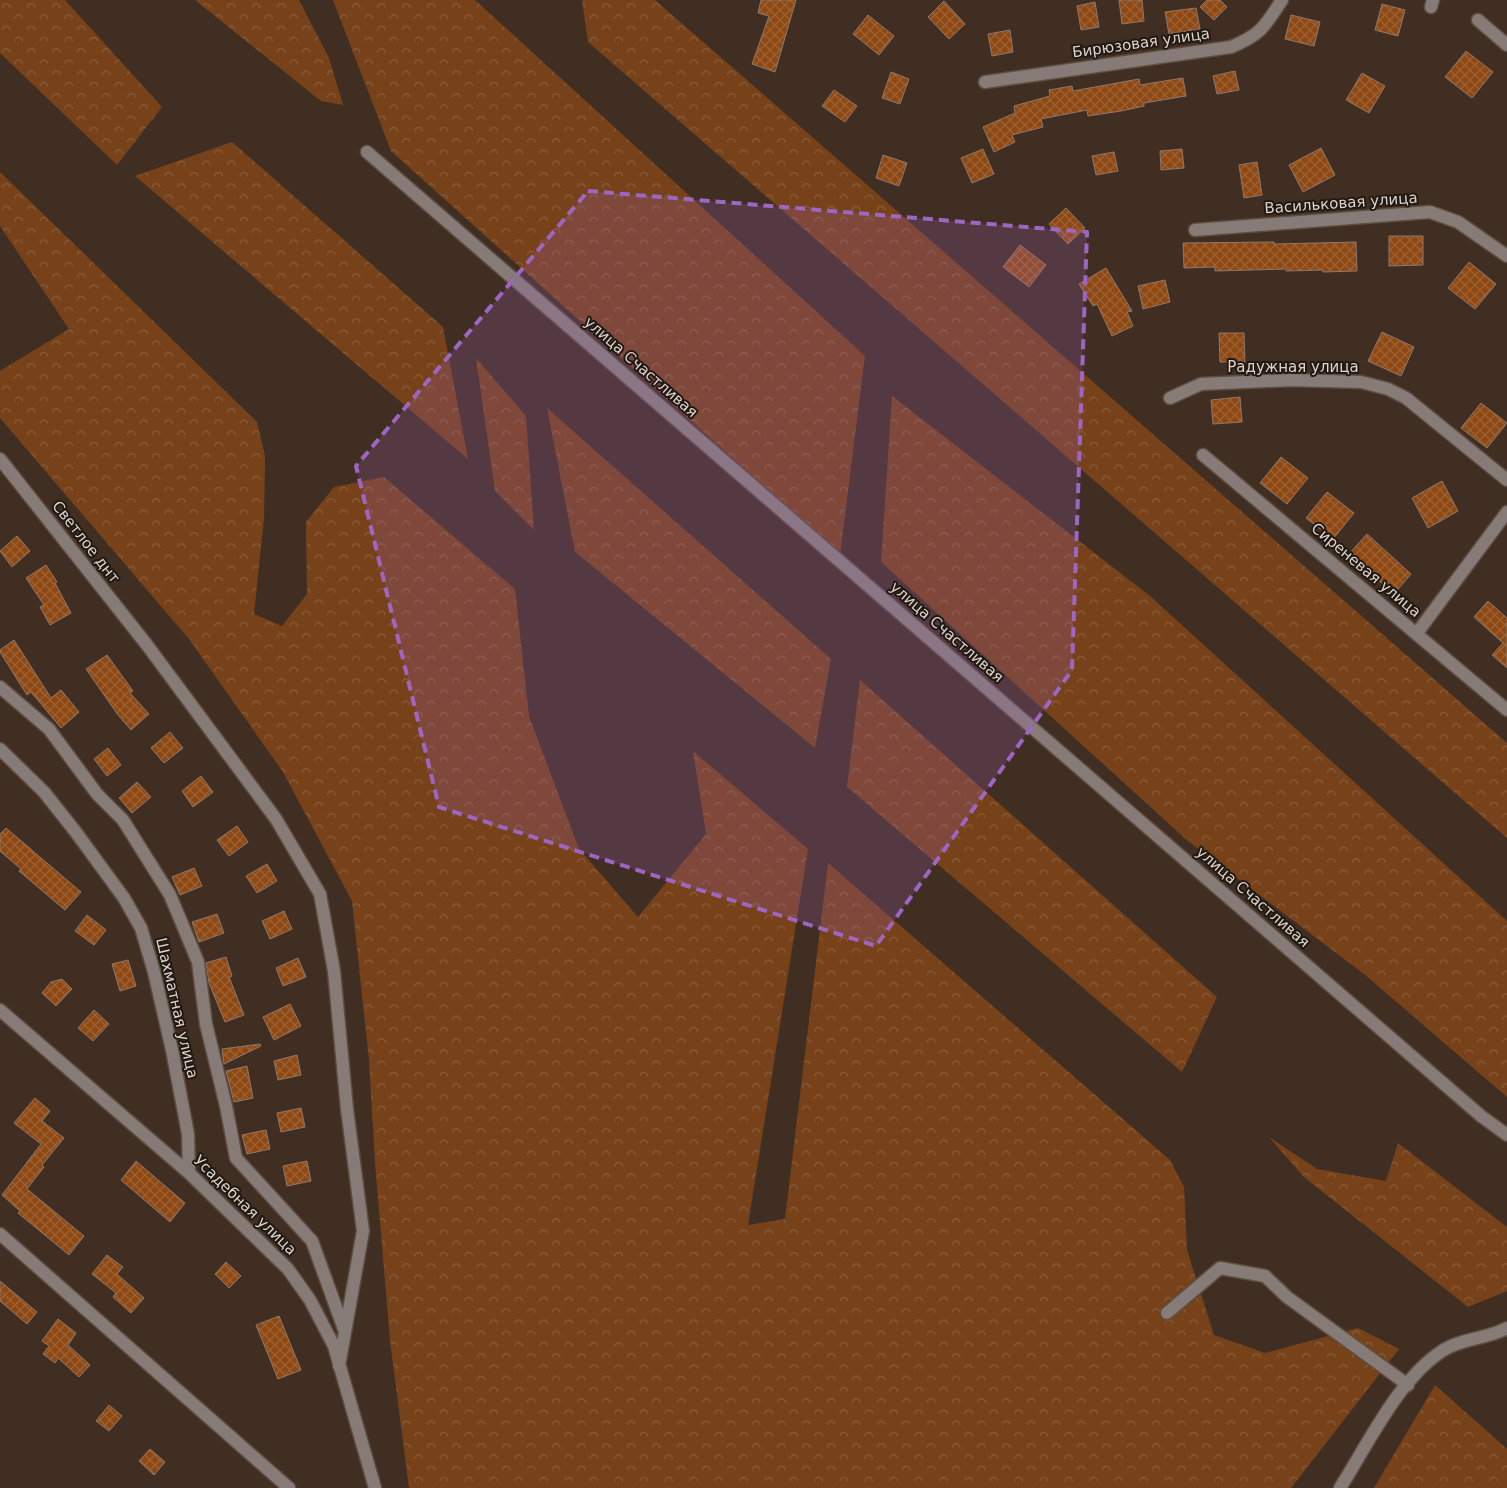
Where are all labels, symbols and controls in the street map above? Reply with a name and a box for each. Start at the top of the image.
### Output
street label: Бирюзовая улица [1071,24,1211,62]
street label: Васильковая улица [1264,189,1418,217]
street label: улица Счастливая [581,313,701,421]
street label: Радужная улица [1227,358,1359,376]
street label: Светлое днт [48,497,124,587]
street label: Сиреневая улица [1308,519,1424,621]
street label: улица Счастливая [887,578,1007,686]
street label: улица Счастливая [1193,843,1313,951]
street label: Шахматная улица [152,936,202,1080]
street label: Усадебная улица [190,1151,300,1259]

